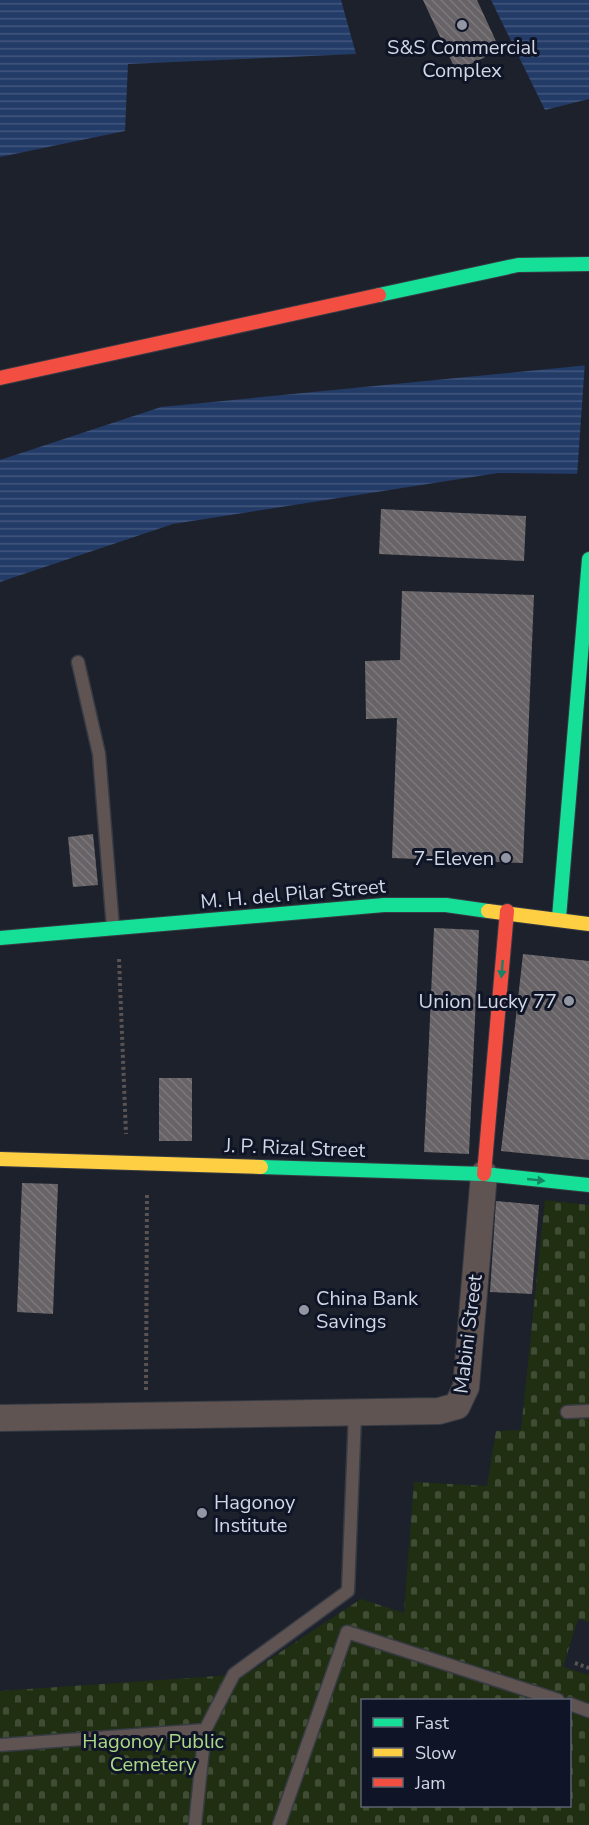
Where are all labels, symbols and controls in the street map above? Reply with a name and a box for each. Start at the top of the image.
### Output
marker: S&S Commercial Complex [455,18,469,32]
place label: S&S Commercial Complex [387,34,537,84]
place label: 7-Eleven [413,845,494,872]
marker: 7-Eleven [499,851,513,865]
street label: M. H. del Pilar Street [199,872,388,916]
one-way arrow [497,960,507,979]
place label: Union Lucky 77 [419,988,557,1015]
marker: Union Lucky 77 [562,994,576,1008]
street label: J. P. Rizal Street [223,1132,367,1164]
one-way arrow [527,1175,546,1185]
street label: Mabini Street [447,1272,489,1395]
place label: China Bank Savings [316,1285,419,1335]
marker: China Bank Savings [297,1303,311,1317]
place label: Hagonoy Institute [214,1489,296,1539]
marker: Hagonoy Institute [195,1506,209,1520]
legend [361,1699,571,1807]
text: Fast [415,1711,450,1735]
park label: Hagonoy Public Cemetery [82,1728,224,1778]
text: Slow [415,1741,456,1765]
text: Jam [414,1771,446,1795]

